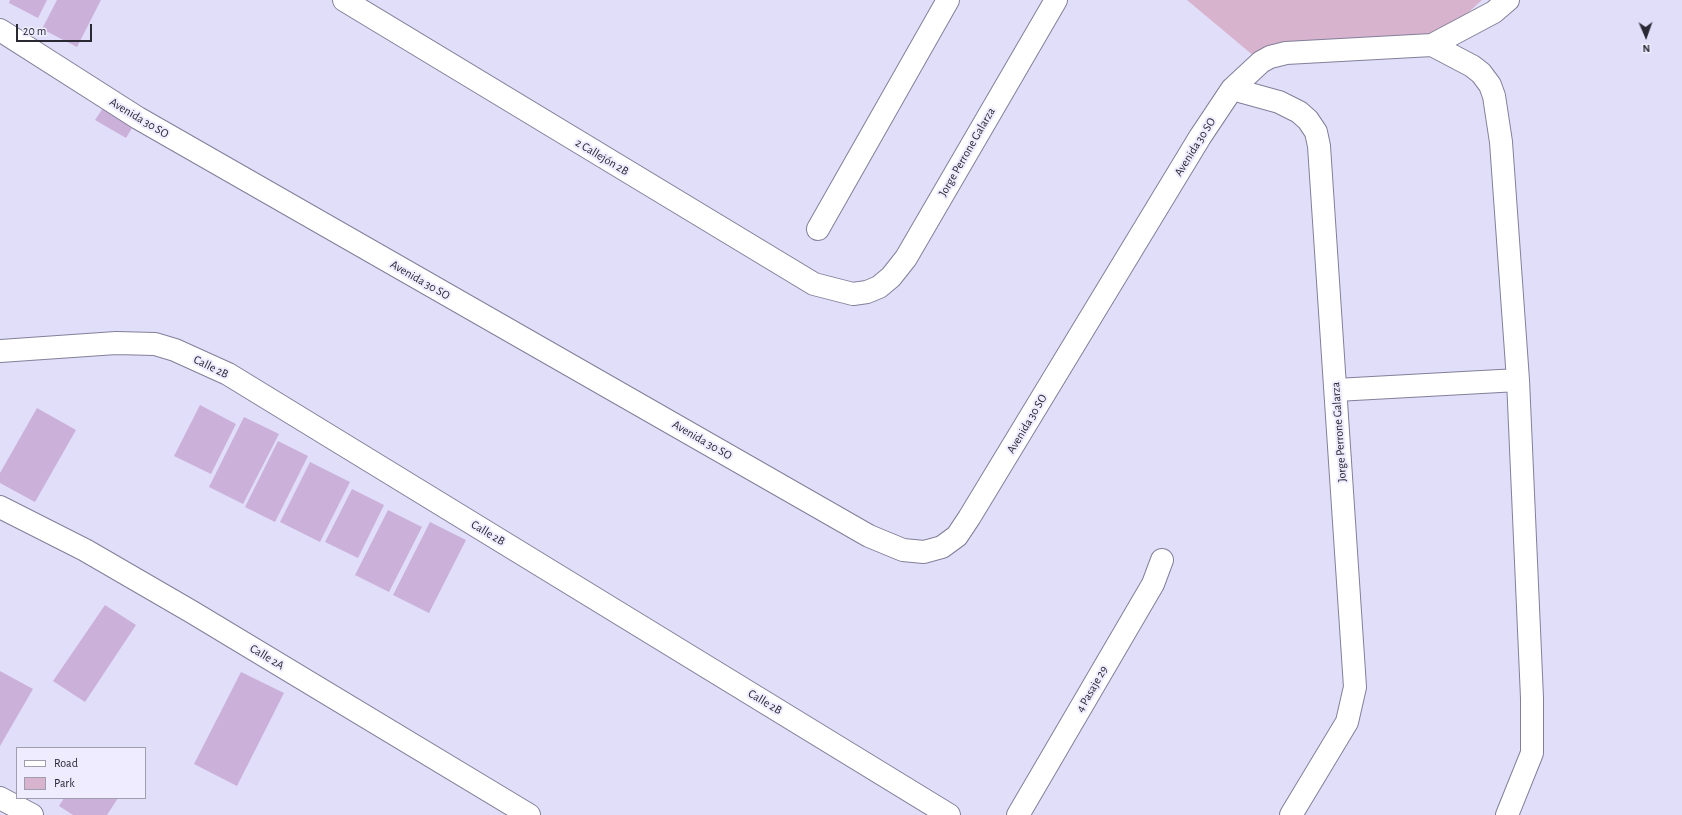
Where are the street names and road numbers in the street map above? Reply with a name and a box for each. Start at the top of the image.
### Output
street label: Avenida 30 SO [107,95,171,141]
street label: Jorge Perrone Galarza [936,105,998,199]
street label: Avenida 30 SO [1171,115,1219,179]
street label: 2 Callejón 2B [573,135,631,179]
street label: Avenida 30 SO [388,257,452,303]
street label: Calle 2B [191,352,231,382]
street label: Jorge Perrone Galarza [1328,381,1350,483]
street label: Avenida 30 SO [1004,392,1050,456]
street label: Avenida 30 SO [670,417,734,463]
street label: Calle 2B [468,517,508,549]
street label: Calle 2A [247,641,287,673]
street label: 4 Pasaje 29 [1073,663,1111,715]
street label: Calle 2B [745,686,785,718]

